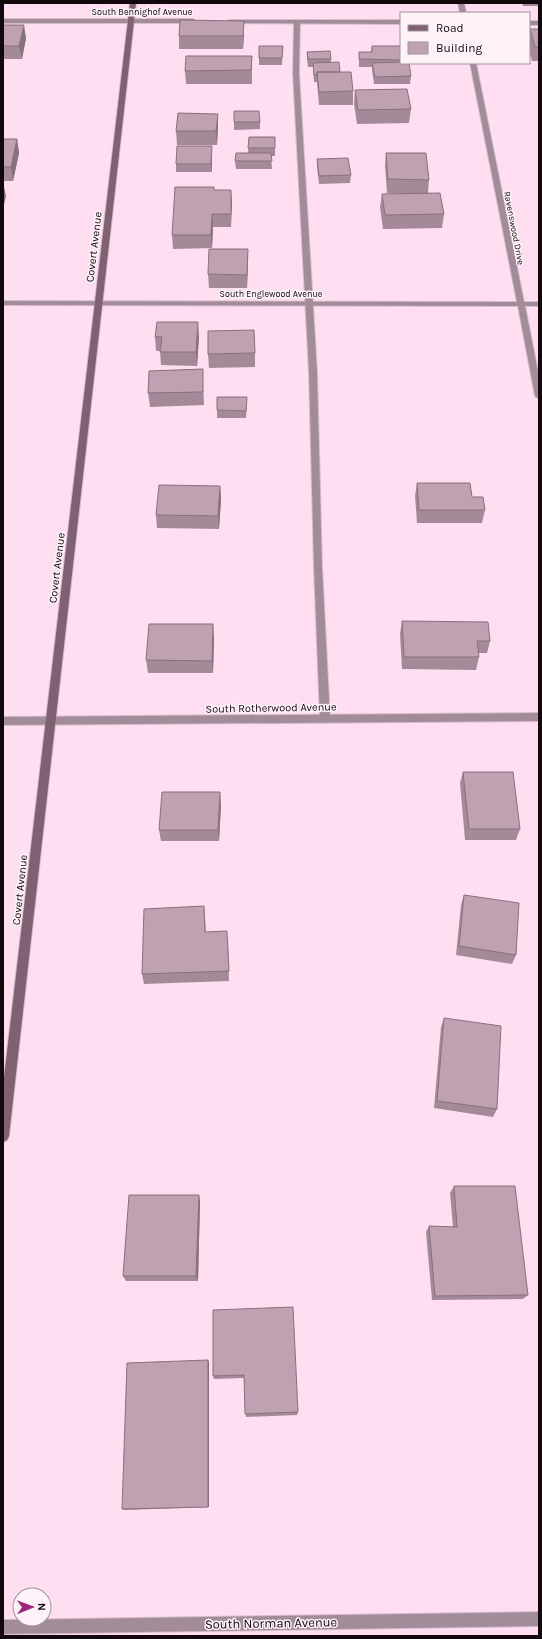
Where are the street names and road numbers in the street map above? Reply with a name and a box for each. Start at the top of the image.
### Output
street label: South Bennighof Avenue [92,7,193,17]
street label: Ravenswood Drive [502,190,526,266]
street label: Covert Avenue [83,211,105,283]
street label: South Englewood Avenue [220,289,323,299]
street label: Covert Avenue [46,532,68,604]
street label: South Rotherwood Avenue [205,700,337,716]
street label: Covert Avenue [10,854,30,926]
street label: South Norman Avenue [205,1614,338,1632]

